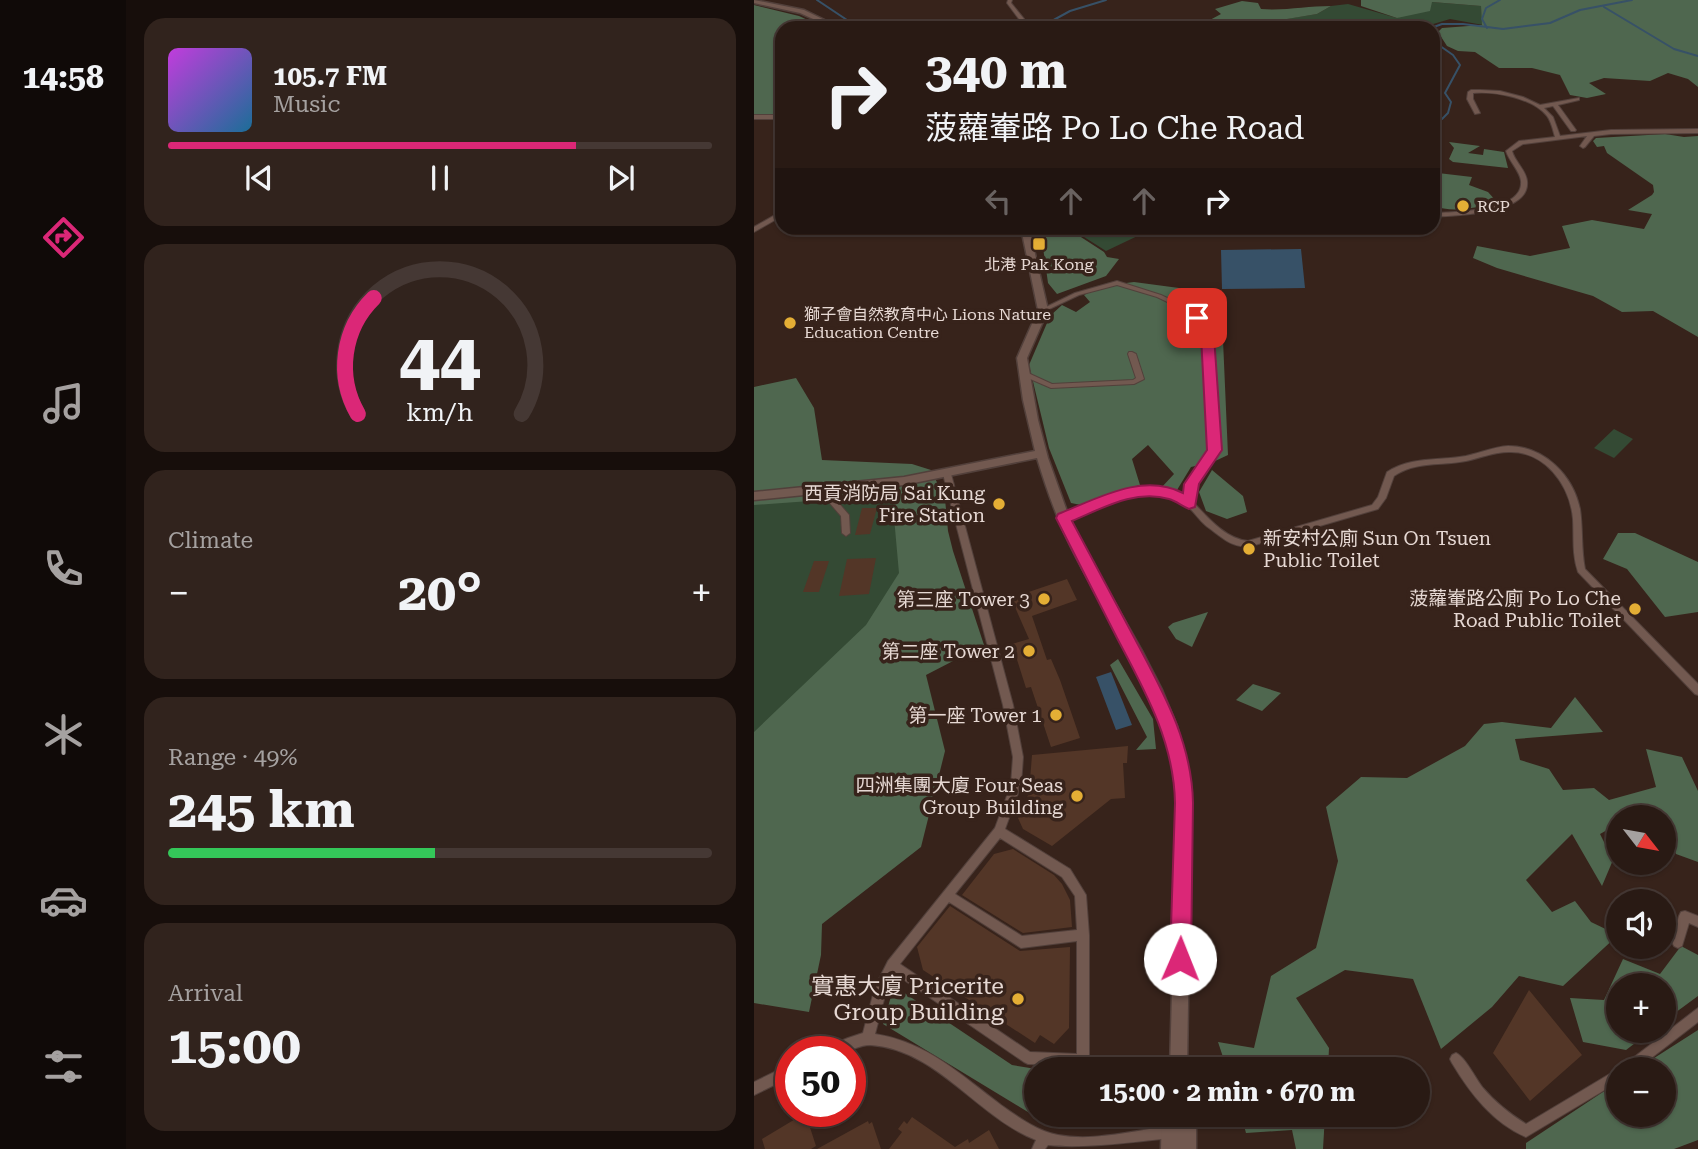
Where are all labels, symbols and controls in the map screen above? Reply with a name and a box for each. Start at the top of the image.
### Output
text: 340 m [925,43,1067,100]
icon: right [810,49,901,140]
text: 14:58 [22,58,104,96]
text: 105.7 FM [273,61,387,91]
text: Music [273,91,340,118]
text: 菠蘿輋路 Po Lo Che Road [925,109,1304,147]
icon: previous [240,159,278,197]
icon: pause [421,159,459,197]
icon: next [602,159,640,197]
icon: left [979,182,1017,220]
icon: ahead [1052,182,1090,220]
icon: ahead [1125,182,1163,220]
icon: right [1198,182,1236,220]
place label: RCP [1477,197,1510,216]
marker: RCP [1455,198,1471,214]
icon: directions [39,213,88,262]
marker: 北港 Pak Kong [1031,236,1047,252]
place label: 北港 Pak Kong [984,255,1095,274]
pin [1167,288,1227,348]
icon: arrive [1178,299,1216,337]
place label: 獅子會自然教育中心 Lions Nature Education Centre [804,305,1051,342]
marker: 獅子會自然教育中心 Lions Nature Education Centre [782,315,798,331]
text: 44 [399,318,481,403]
icon: music [39,379,88,428]
text: km/h [407,398,473,427]
place label: 西貢消防局 Sai Kung Fire Station [804,482,985,527]
marker: 西貢消防局 Sai Kung Fire Station [991,496,1007,512]
text: Climate [168,527,253,554]
place label: 新安村公廁 Sun On Tsuen Public Toilet [1263,527,1491,572]
marker: 新安村公廁 Sun On Tsuen Public Toilet [1241,541,1257,557]
icon: phone [39,544,88,593]
text: 20° [398,562,482,623]
text: − [168,571,189,615]
text: + [691,571,712,615]
place label: 菠蘿輋路公廁 Po Lo Che Road Public Toilet [1409,587,1621,632]
place label: 第三座 Tower 3 [896,588,1030,611]
marker: 第三座 Tower 3 [1036,591,1052,607]
marker: 菠蘿輋路公廁 Po Lo Che Road Public Toilet [1627,601,1643,617]
place label: 第二座 Tower 2 [881,640,1015,663]
marker: 第二座 Tower 2 [1021,643,1037,659]
place label: 第一座 Tower 1 [908,704,1042,727]
marker: 第一座 Tower 1 [1048,707,1064,723]
icon: climate [39,710,88,759]
text: Range · 49% [168,744,297,771]
place label: 四洲集團大廈 Four Seas Group Building [856,774,1063,819]
text: 245 km [168,779,355,840]
marker: 四洲集團大廈 Four Seas Group Building [1069,788,1085,804]
north arrow [1606,805,1676,875]
map controls [1606,805,1676,1127]
icon: car [39,876,88,925]
button: sound [1606,889,1676,959]
position arrow [1143,922,1217,996]
place label: 實惠大廈 Pricerite Group Building [811,973,1004,1026]
button: + [1606,973,1676,1043]
text: Arrival [168,980,243,1007]
marker: 實惠大廈 Pricerite Group Building [1010,991,1026,1007]
text: 15:00 [168,1015,301,1076]
speed limit sign: 50 [775,1036,866,1127]
icon: filters [39,1042,88,1091]
button: − [1606,1057,1676,1127]
text: 15:00 · 2 min · 670 m [1099,1077,1355,1107]

